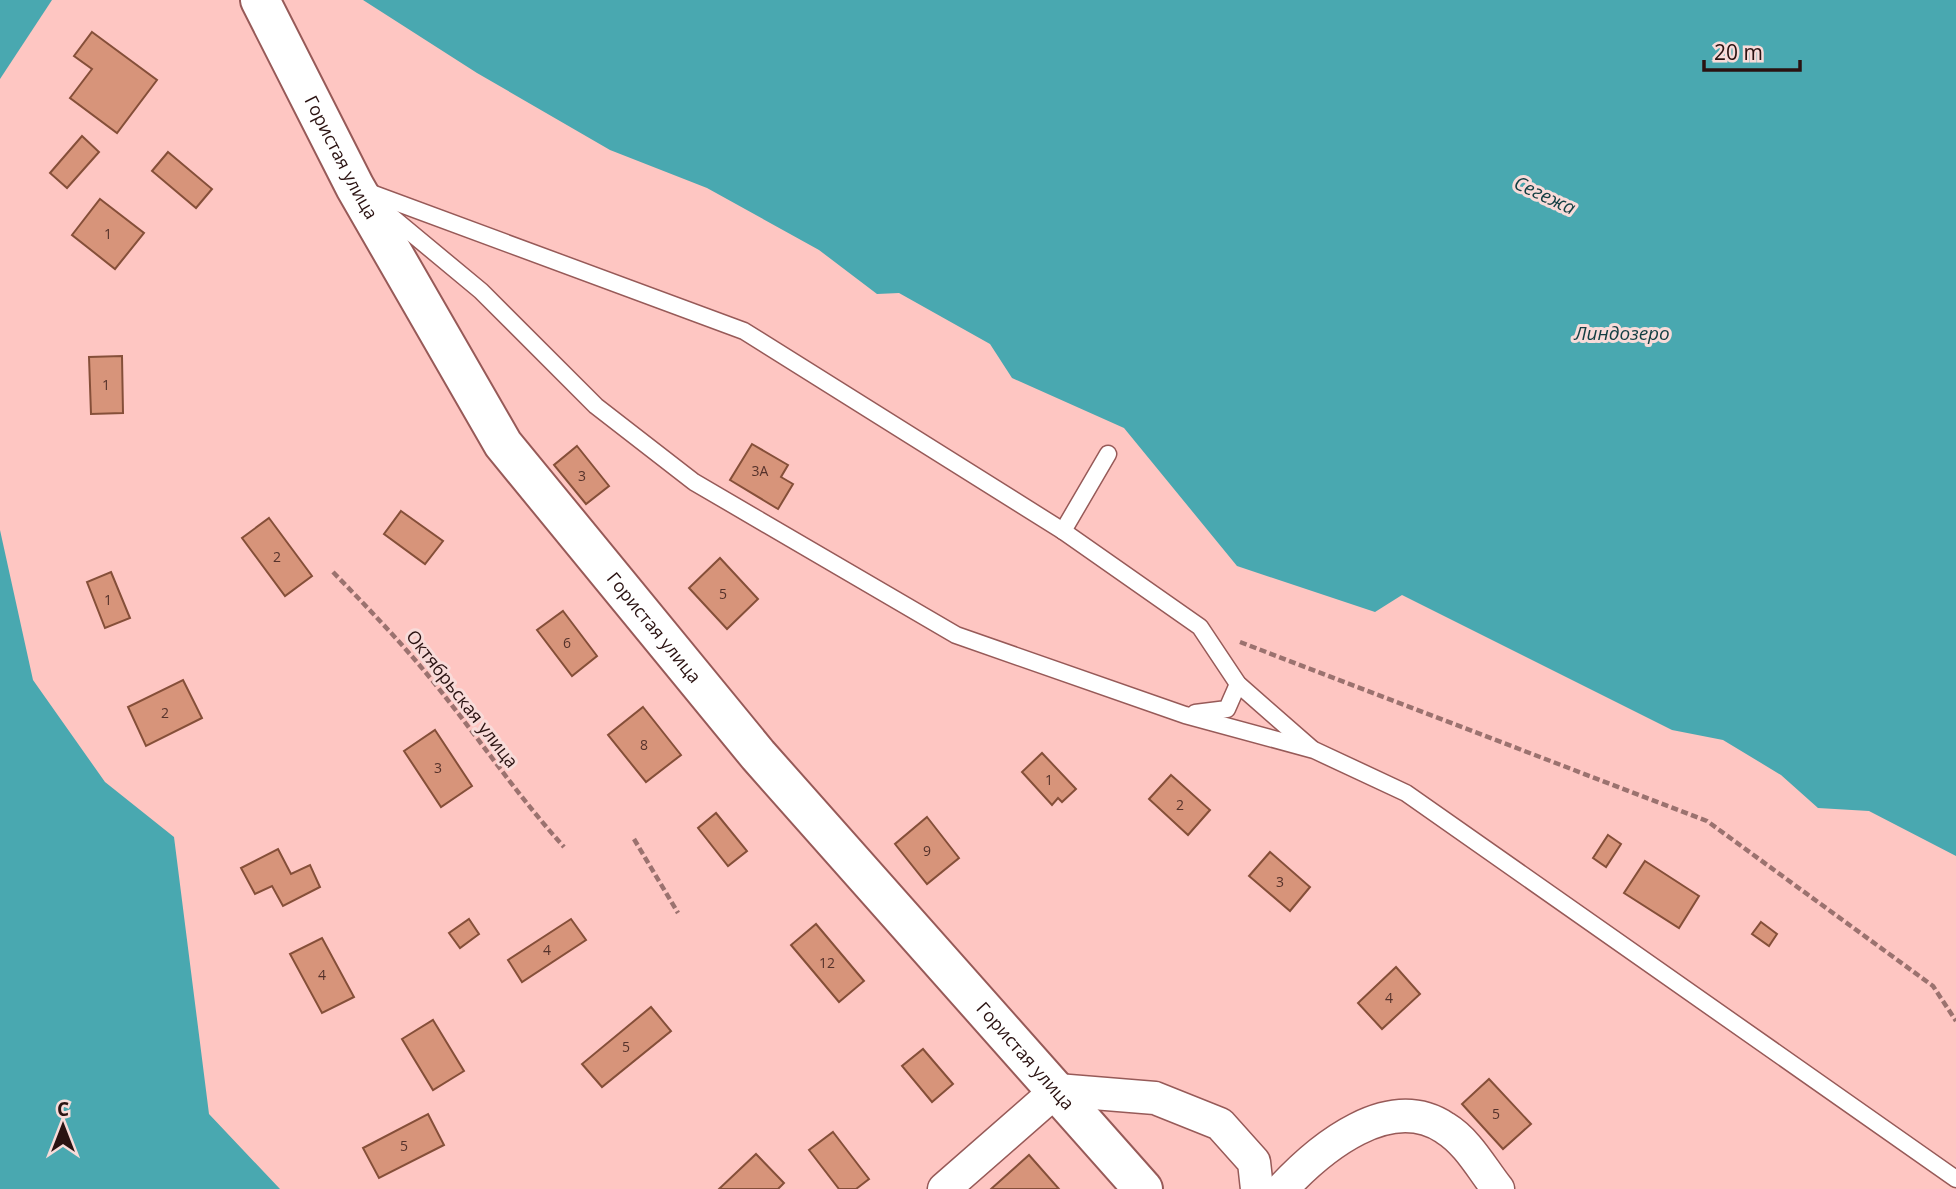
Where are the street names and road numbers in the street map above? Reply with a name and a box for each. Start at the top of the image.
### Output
street label: Гористая улица [299,91,384,223]
street label: Гористая улица [602,567,707,688]
street label: Октябрьская улица [401,625,524,772]
street label: Гористая улица [972,996,1080,1114]

